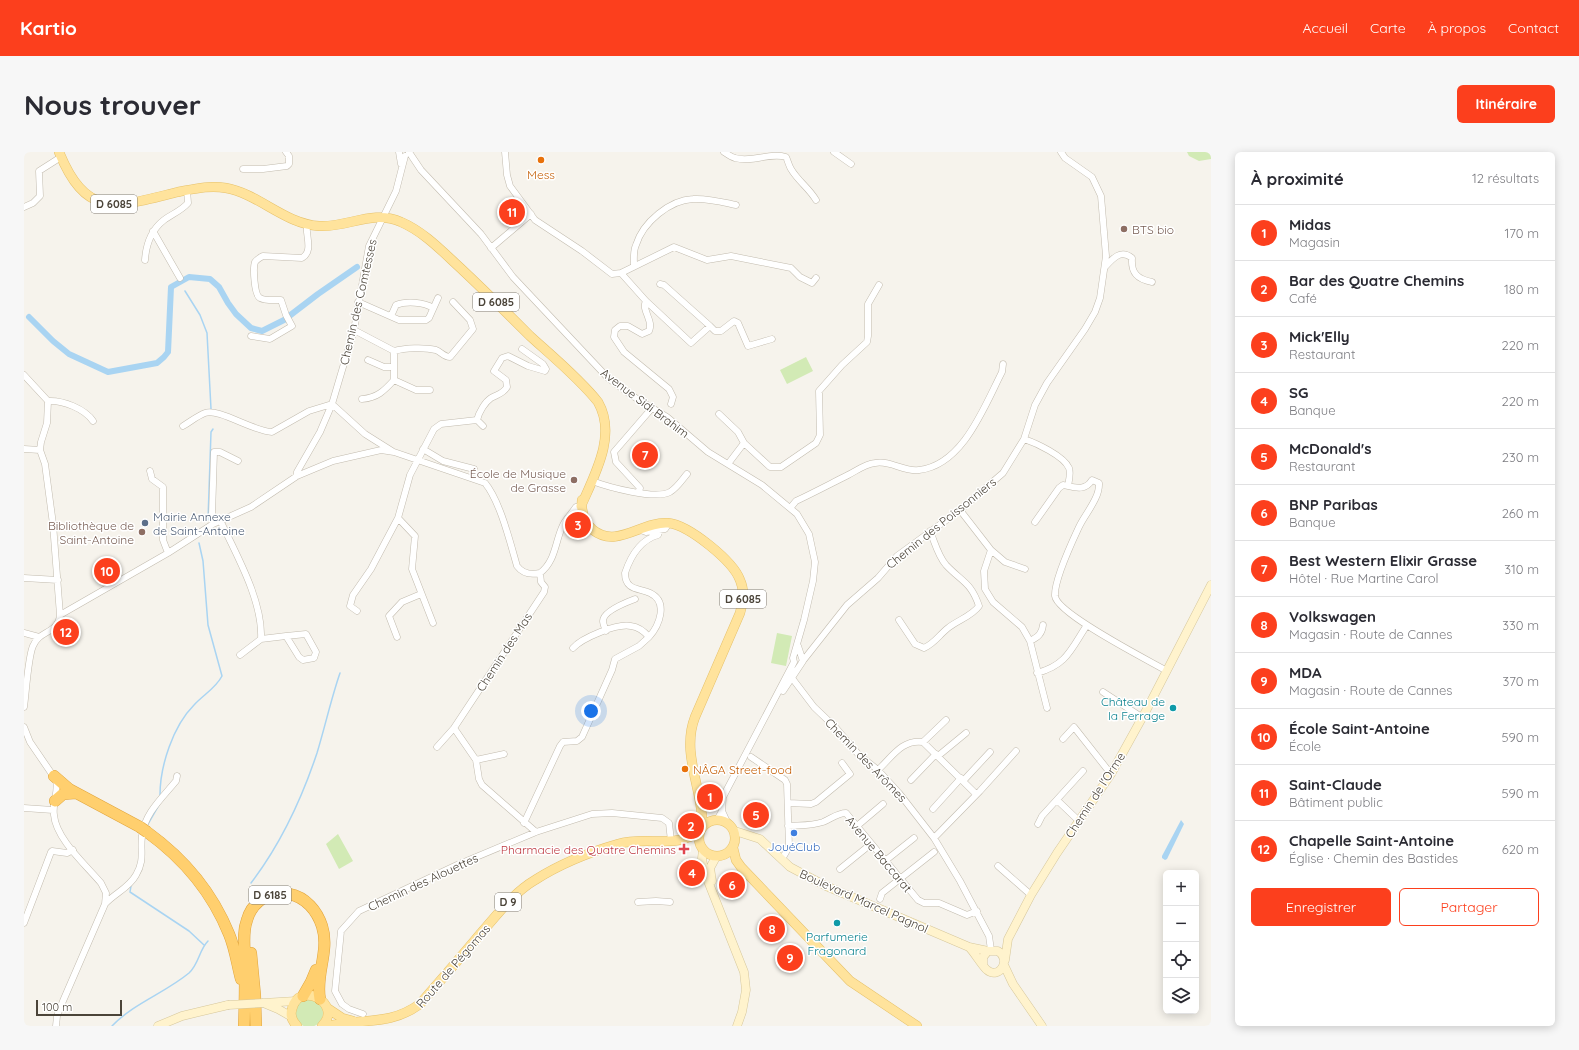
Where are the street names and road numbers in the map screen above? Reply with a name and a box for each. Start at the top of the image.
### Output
road number: D 6085 [91,195,137,213]
street label: Chemin des Comtesses [336,237,380,366]
road number: D 6085 [473,293,519,311]
street label: Avenue Sidi Brahim [598,365,692,441]
street label: Chemin des Poissonniers [883,474,999,572]
road number: D 6085 [720,590,766,608]
street label: Chemin des Mas [473,609,535,694]
street label: Chemin des Arômes [822,715,910,805]
street label: Chemin de l'Orme [1062,749,1128,841]
street label: Avenue Baccarat [843,813,915,895]
street label: Chemin des Alouettes [366,850,481,914]
street label: Boulevard Marcel Pagnol [797,866,931,936]
road number: D 6185 [249,886,291,904]
road number: D 9 [495,893,521,911]
street label: Route de Pégomas [413,921,494,1011]

